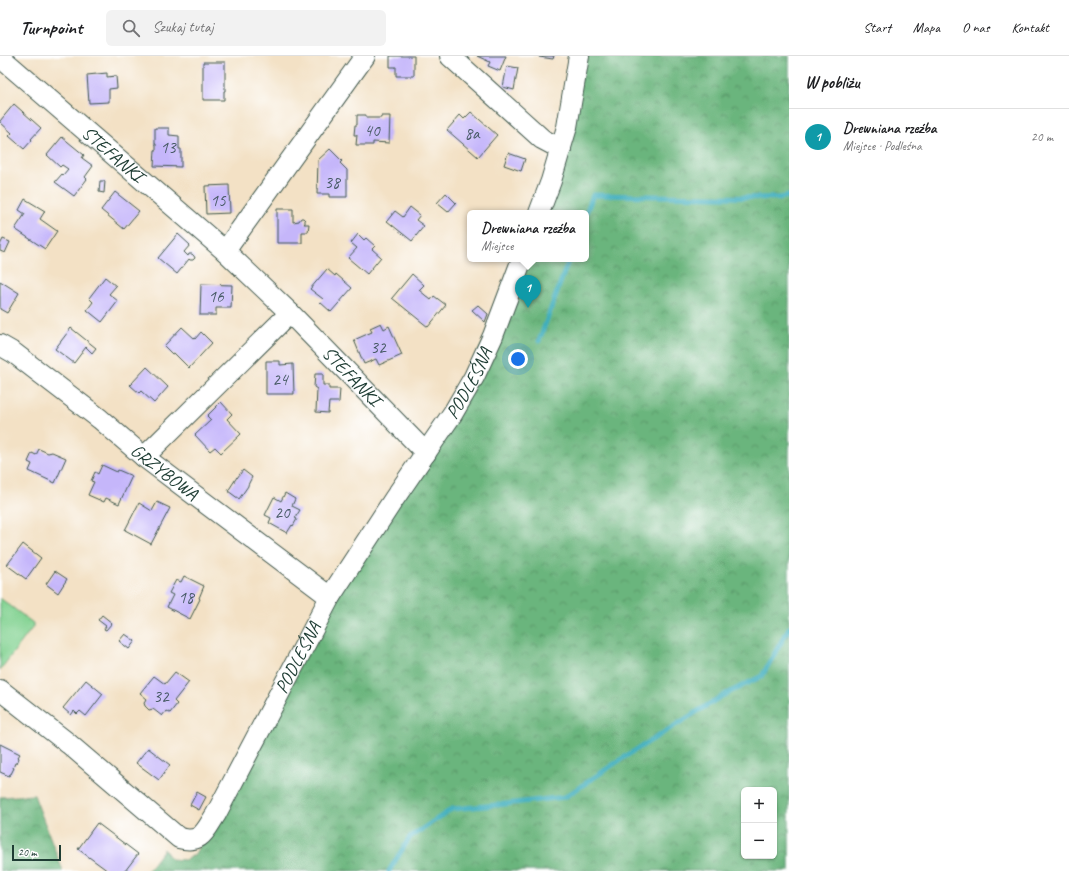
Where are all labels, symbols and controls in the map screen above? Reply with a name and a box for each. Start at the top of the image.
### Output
search box [106,10,386,46]
text: Turnpoint [20,16,82,40]
icon: search [120,17,142,39]
text: Szukaj tutaj [152,18,214,37]
text: Start [863,19,891,36]
text: Mapa [913,19,940,36]
text: O nas [962,19,989,36]
text: Kontakt [1011,19,1049,36]
text: W pobliżu [805,72,860,93]
text: Drewniana rzeźba [843,119,937,138]
house number: 40 [364,120,381,141]
street label: STEFANKI [77,121,152,190]
house number: 8a [464,123,481,144]
text: 1 [815,129,821,145]
text: 20 m [1031,129,1053,145]
house number: 13 [160,137,177,158]
text: Miejsce · Podleśna [843,138,922,154]
house number: 38 [324,172,342,193]
house number: 15 [210,190,227,211]
popup [467,210,589,262]
text: Drewniana rzeźba [481,219,575,238]
text: Miejsce [481,238,514,254]
pin: 1 [515,275,541,308]
house number: 16 [208,286,225,307]
house number: 32 [370,337,387,358]
street label: STEFANKI [317,341,389,414]
street label: PODLEŚNA [441,343,498,424]
your location [508,349,528,369]
house number: 24 [272,369,290,390]
street label: GRZYBOWA [126,439,203,506]
house number: 20 [274,502,291,523]
house number: 18 [178,587,196,608]
street label: PODLEŚNA [270,617,327,698]
house number: 32 [153,686,170,707]
map controls [741,787,777,859]
button: + [741,787,777,823]
button: − [741,823,777,859]
scale bar [12,843,61,862]
text: 20 m [18,845,37,859]

